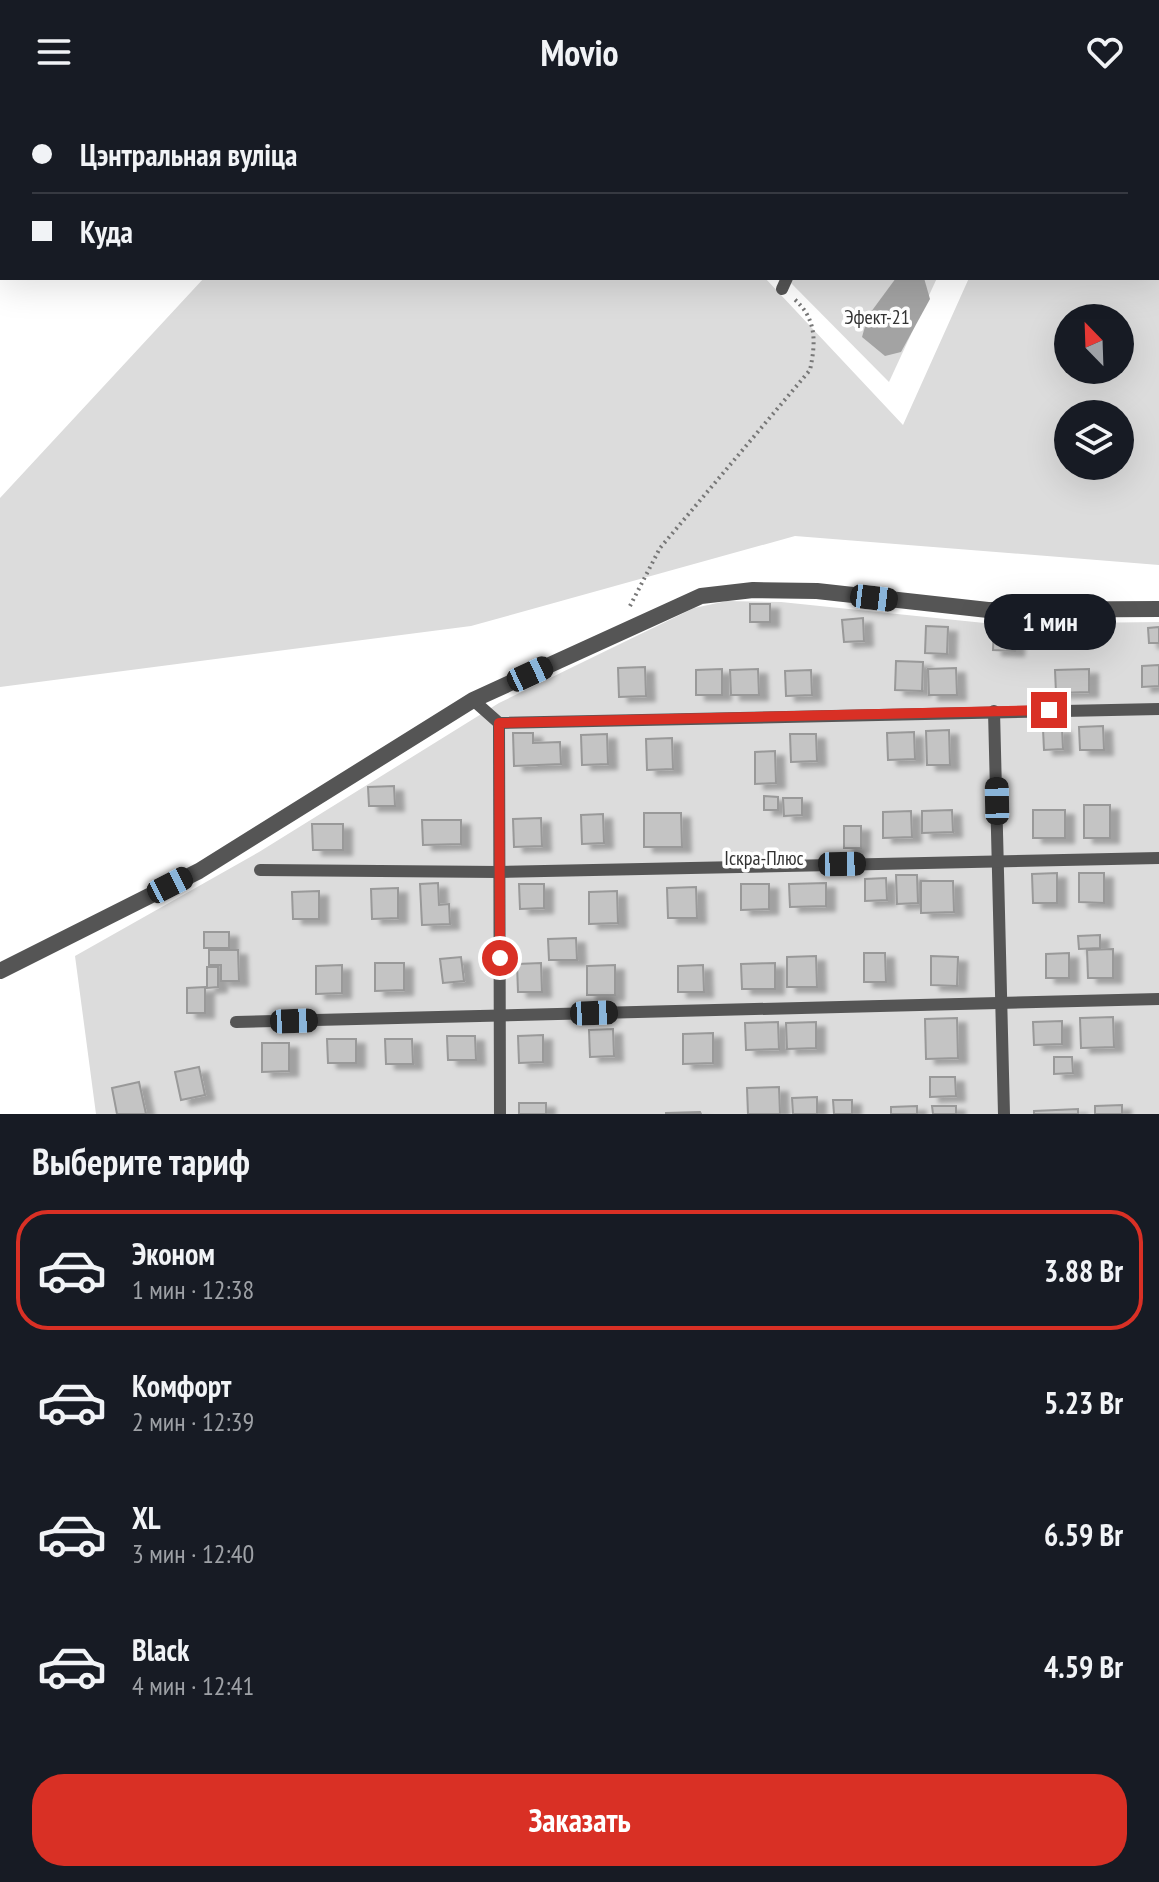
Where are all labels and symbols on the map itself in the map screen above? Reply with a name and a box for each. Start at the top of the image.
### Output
park label: Эфект-21 [844,304,910,330]
north arrow [1054,304,1134,384]
car [849,583,899,613]
callout: 1 мин [983,594,1115,650]
car [503,653,557,695]
route end [1031,692,1067,728]
car [985,777,1009,825]
park label: Іскра-Плюс [724,845,804,871]
car [818,852,866,876]
car [143,863,197,907]
route start [482,940,518,976]
car [570,1000,618,1026]
car [270,1008,318,1034]

